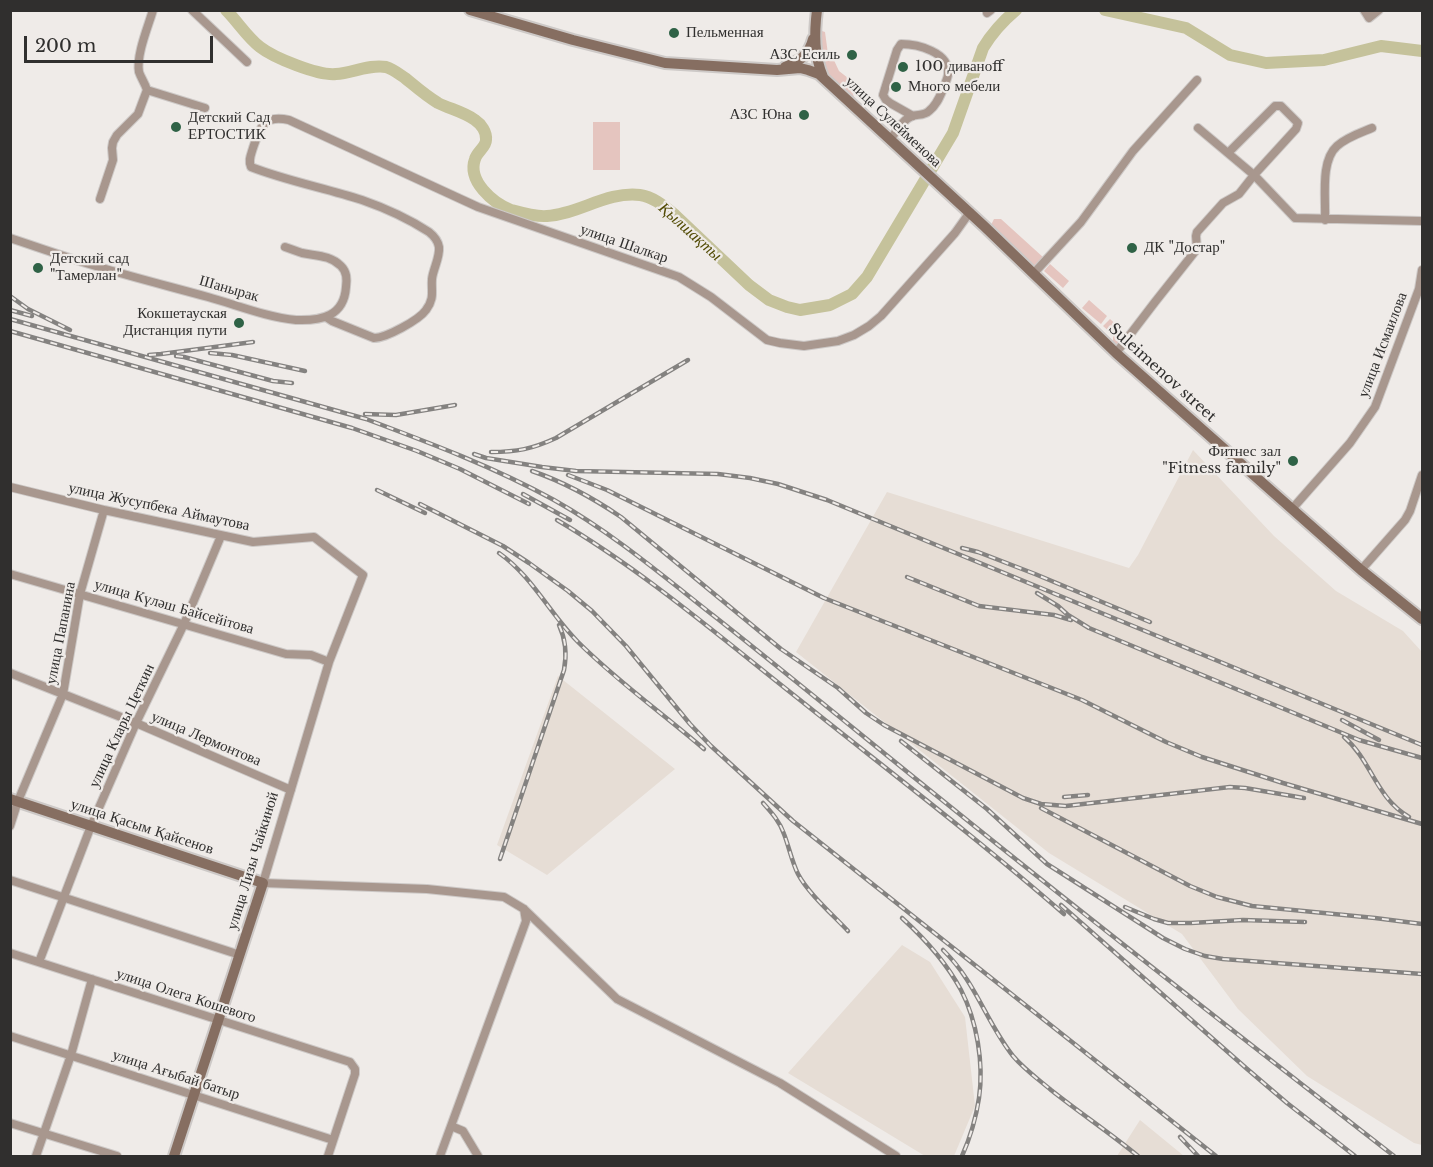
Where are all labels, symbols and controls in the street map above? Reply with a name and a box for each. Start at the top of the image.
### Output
scale bar [27,24,216,62]
place label: Пельменная [686,24,764,42]
marker: Пельменная [667,26,681,40]
text: 200 m [35,35,96,57]
place label: АЗС Есиль [770,46,840,64]
marker: АЗС Есиль [845,48,859,62]
place label: 100 диваноff [915,58,1003,76]
marker: 100 диваноff [896,60,910,74]
street label: улица Сулейменова [841,73,945,171]
place label: Много мебели [908,78,1000,96]
marker: Много мебели [889,80,903,94]
place label: АЗС Юна [730,106,792,124]
marker: АЗС Юна [797,108,811,122]
place label: Детский Сад ЕРТОСТИК [188,109,270,144]
marker: Детский Сад ЕРТОСТИК [169,120,183,134]
water label: Қылшақты [654,199,726,265]
street label: улица Шалкар [578,221,670,267]
place label: ДК "Достар" [1144,239,1225,257]
marker: ДК "Достар" [1125,241,1139,255]
place label: Детский сад "Тамерлан" [50,250,129,285]
marker: Детский сад "Тамерлан" [31,261,45,275]
street label: Шанырак [197,272,261,306]
street label: улица Исмаилова [1355,290,1411,400]
place label: Кокшетауская Дистанция пути [123,305,227,340]
marker: Кокшетауская Дистанция пути [232,316,246,330]
street label: Suleimenov street [1104,320,1220,426]
place label: Фитнес зал "Fitness family" [1162,443,1281,478]
marker: Фитнес зал "Fitness family" [1286,454,1300,468]
street label: улица Жусупбека Аймаутова [67,479,251,535]
street label: улица Күләш Байсейітова [92,576,256,638]
street label: улица Папанина [42,580,80,686]
street label: улица Клары Цеткин [85,661,159,791]
street label: улица Лермонтова [148,708,264,770]
street label: улица Лизы Чайкиной [223,790,283,932]
street label: улица Қасым Қайсенов [68,795,216,859]
street label: улица Олега Кошевого [114,965,258,1027]
street label: улица Ағыбай батыр [110,1046,242,1104]

